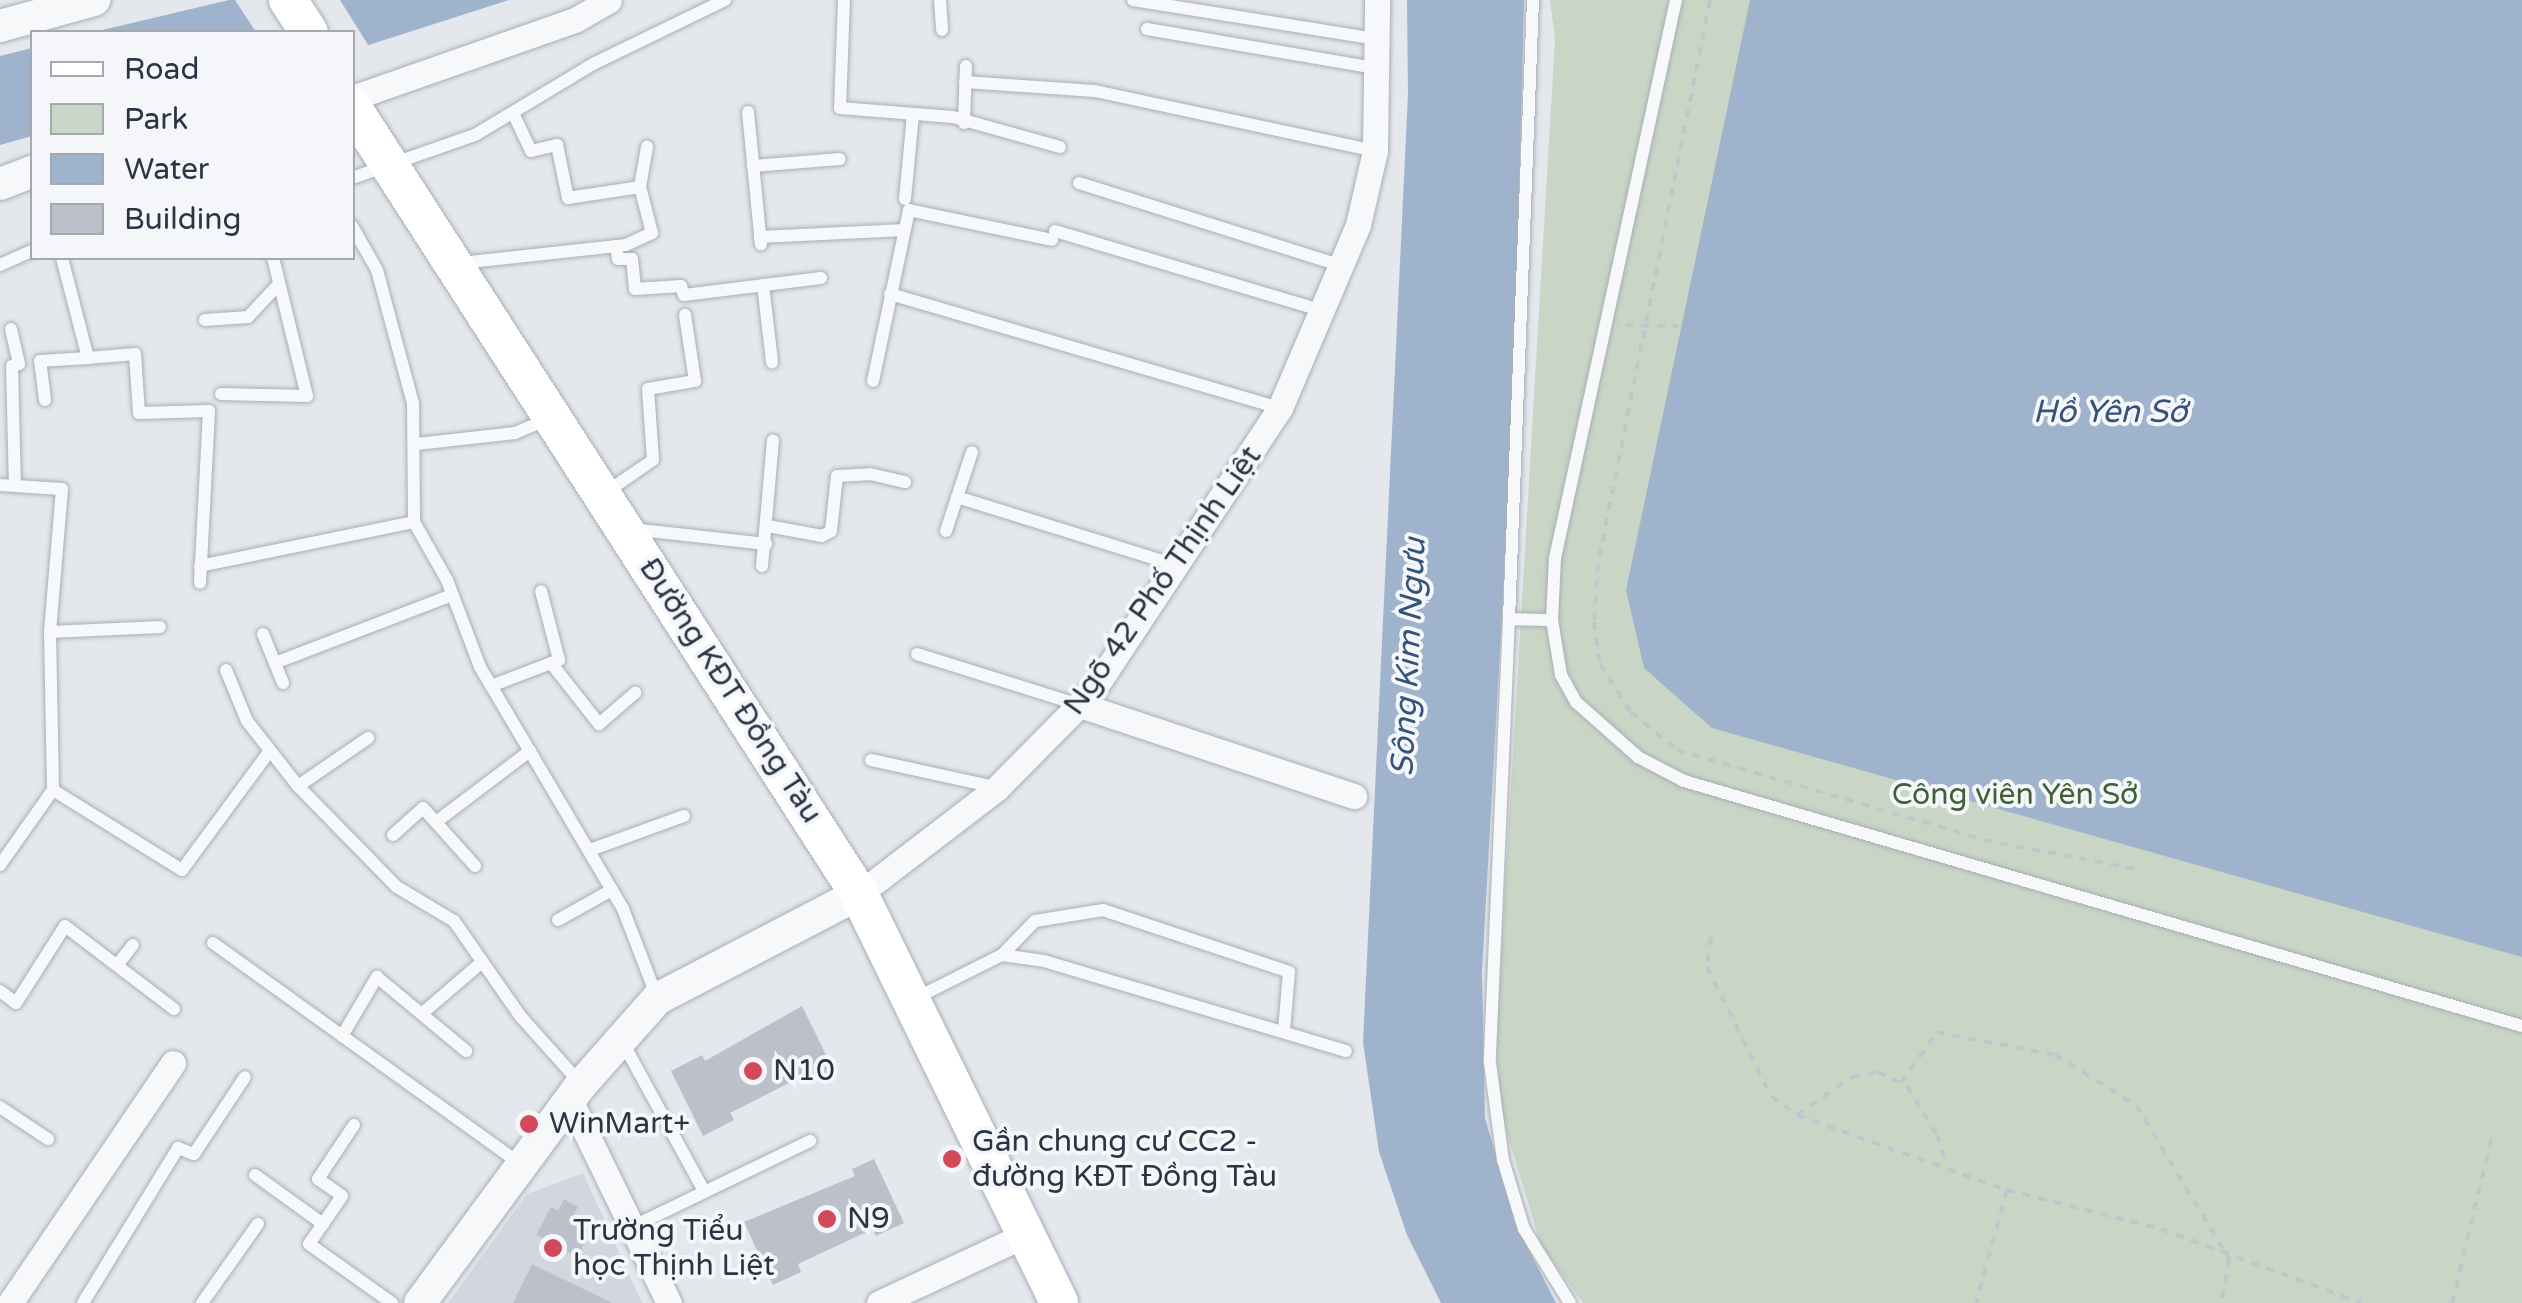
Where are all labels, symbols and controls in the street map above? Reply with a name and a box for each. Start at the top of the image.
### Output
legend [30,30,355,260]
text: Road [124,51,199,88]
text: Park [124,101,188,138]
text: Water [124,151,209,188]
text: Building [124,201,241,238]
water label: Hồ Yên Sở [2033,393,2187,431]
street label: Ngõ 42 Phố Thịnh Liệt [1057,440,1269,722]
water label: Sông Kim Ngưu [1384,537,1434,777]
street label: Đường KĐT Đồng Tàu [631,552,829,830]
park label: Công viên Yên Sở [1892,777,2138,813]
place label: N10 [773,1053,835,1089]
marker: N10 [742,1060,764,1082]
place label: WinMart+ [549,1106,690,1142]
marker: WinMart+ [518,1113,540,1135]
place label: Gần chung cư CC2 - đường KĐT Đồng Tàu [972,1124,1277,1194]
marker: Gần chung cư CC2 - đường KĐT Đồng Tàu [941,1148,963,1170]
place label: N9 [847,1201,890,1237]
marker: N9 [816,1208,838,1230]
place label: Trường Tiểu học Thịnh Liệt [573,1213,775,1284]
marker: Trường Tiểu học Thịnh Liệt [542,1237,564,1259]

